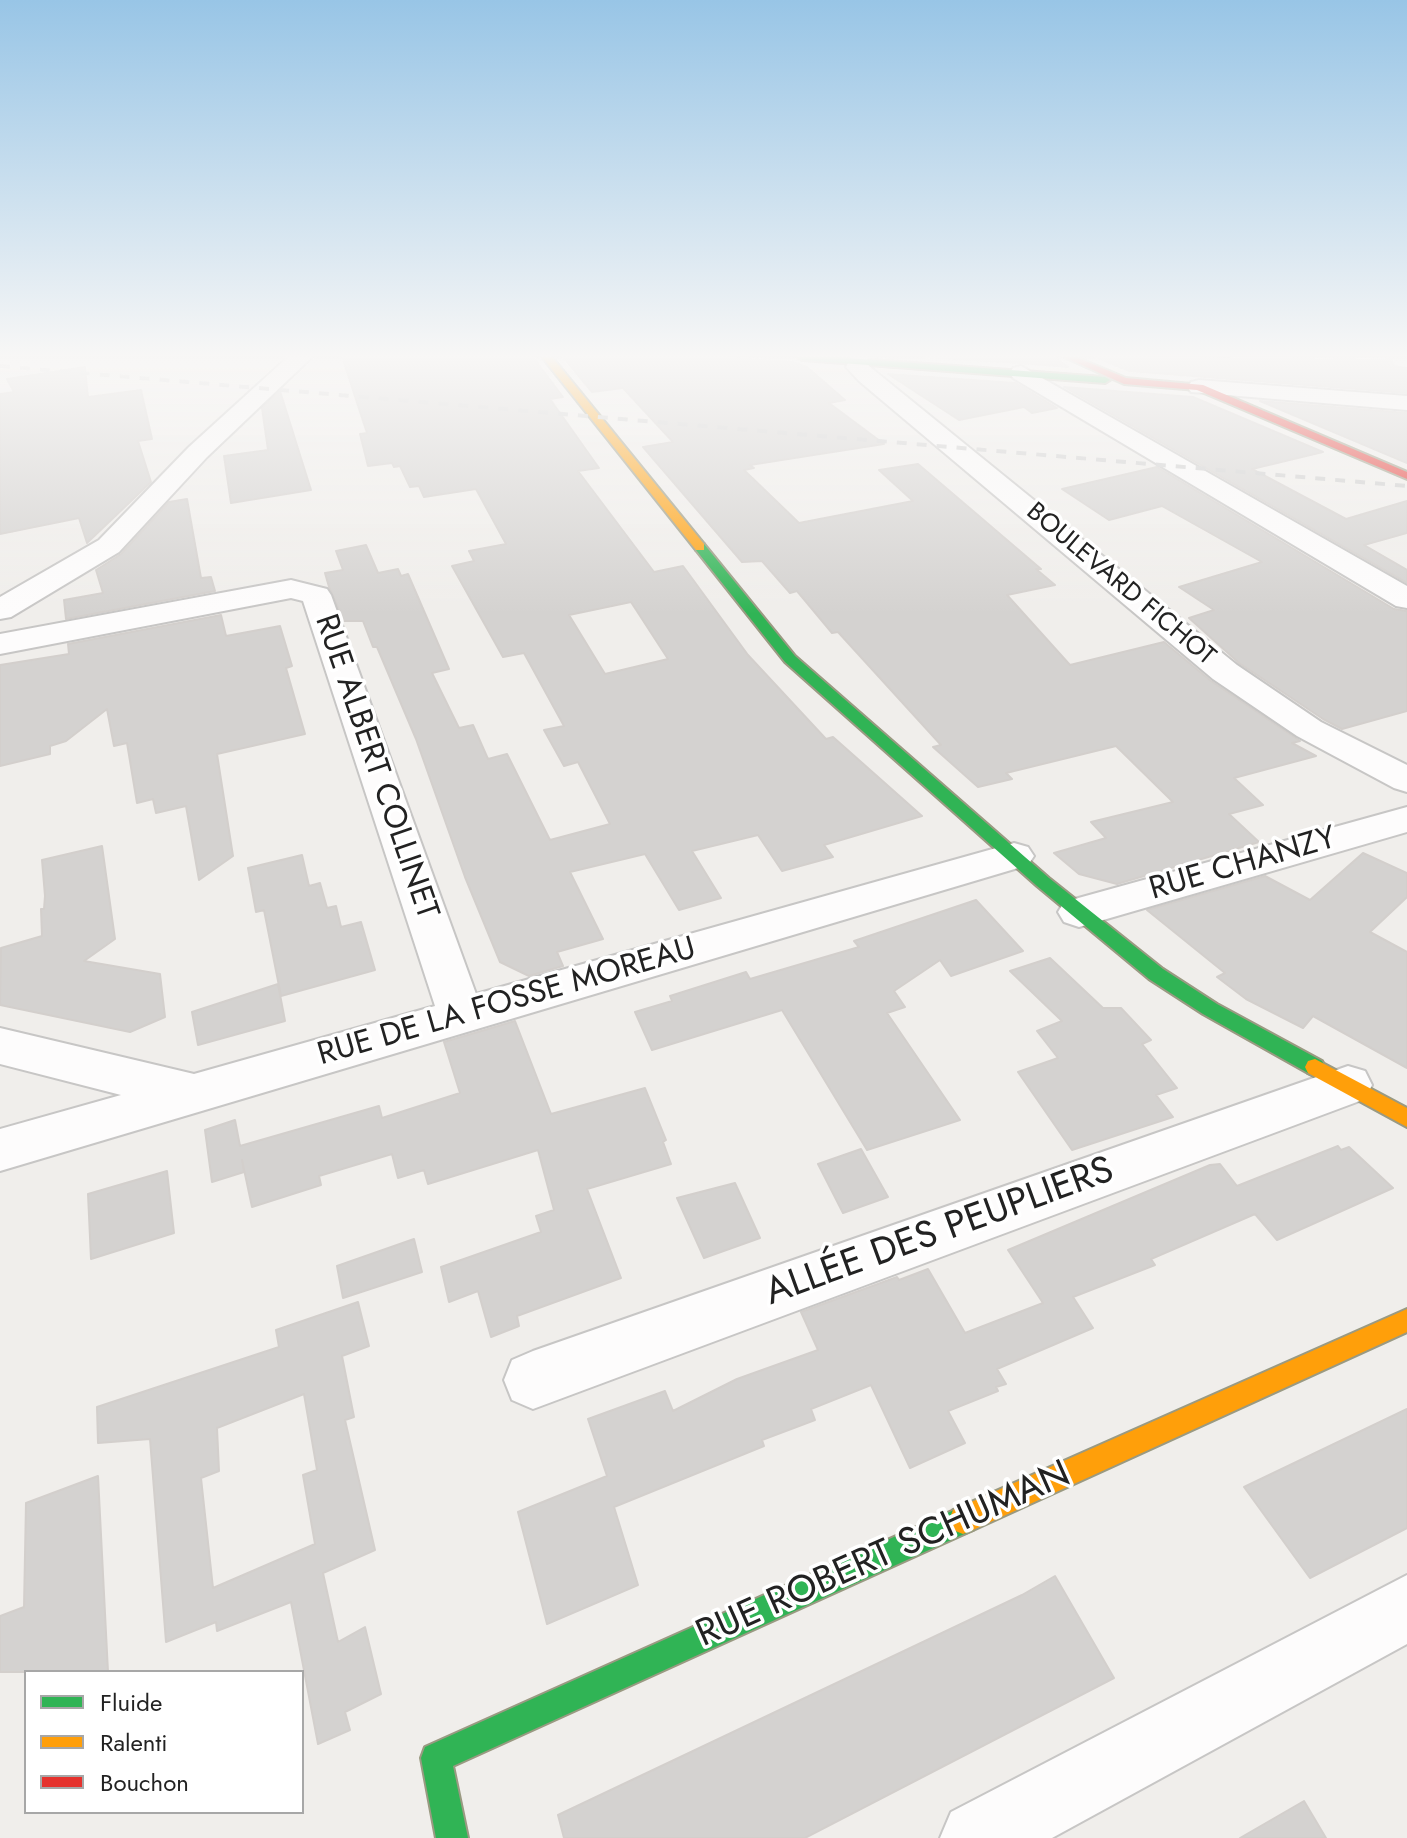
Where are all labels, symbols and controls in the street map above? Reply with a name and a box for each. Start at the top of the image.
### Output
street label: BOULEVARD FICHOT [1019,497,1221,673]
street label: RUE ALBERT COLLINET [305,610,445,924]
street label: RUE CHANZY [1145,820,1341,910]
street label: RUE DE LA FOSSE MOREAU [313,931,701,1075]
street label: ALLÉE DES PEUPLIERS [760,1149,1120,1317]
street label: RUE ROBERT SCHUMAN [690,1453,1078,1659]
legend [24,1670,304,1814]
text: Fluide [100,1685,162,1720]
text: Ralenti [100,1725,167,1760]
text: Bouchon [100,1765,189,1800]

